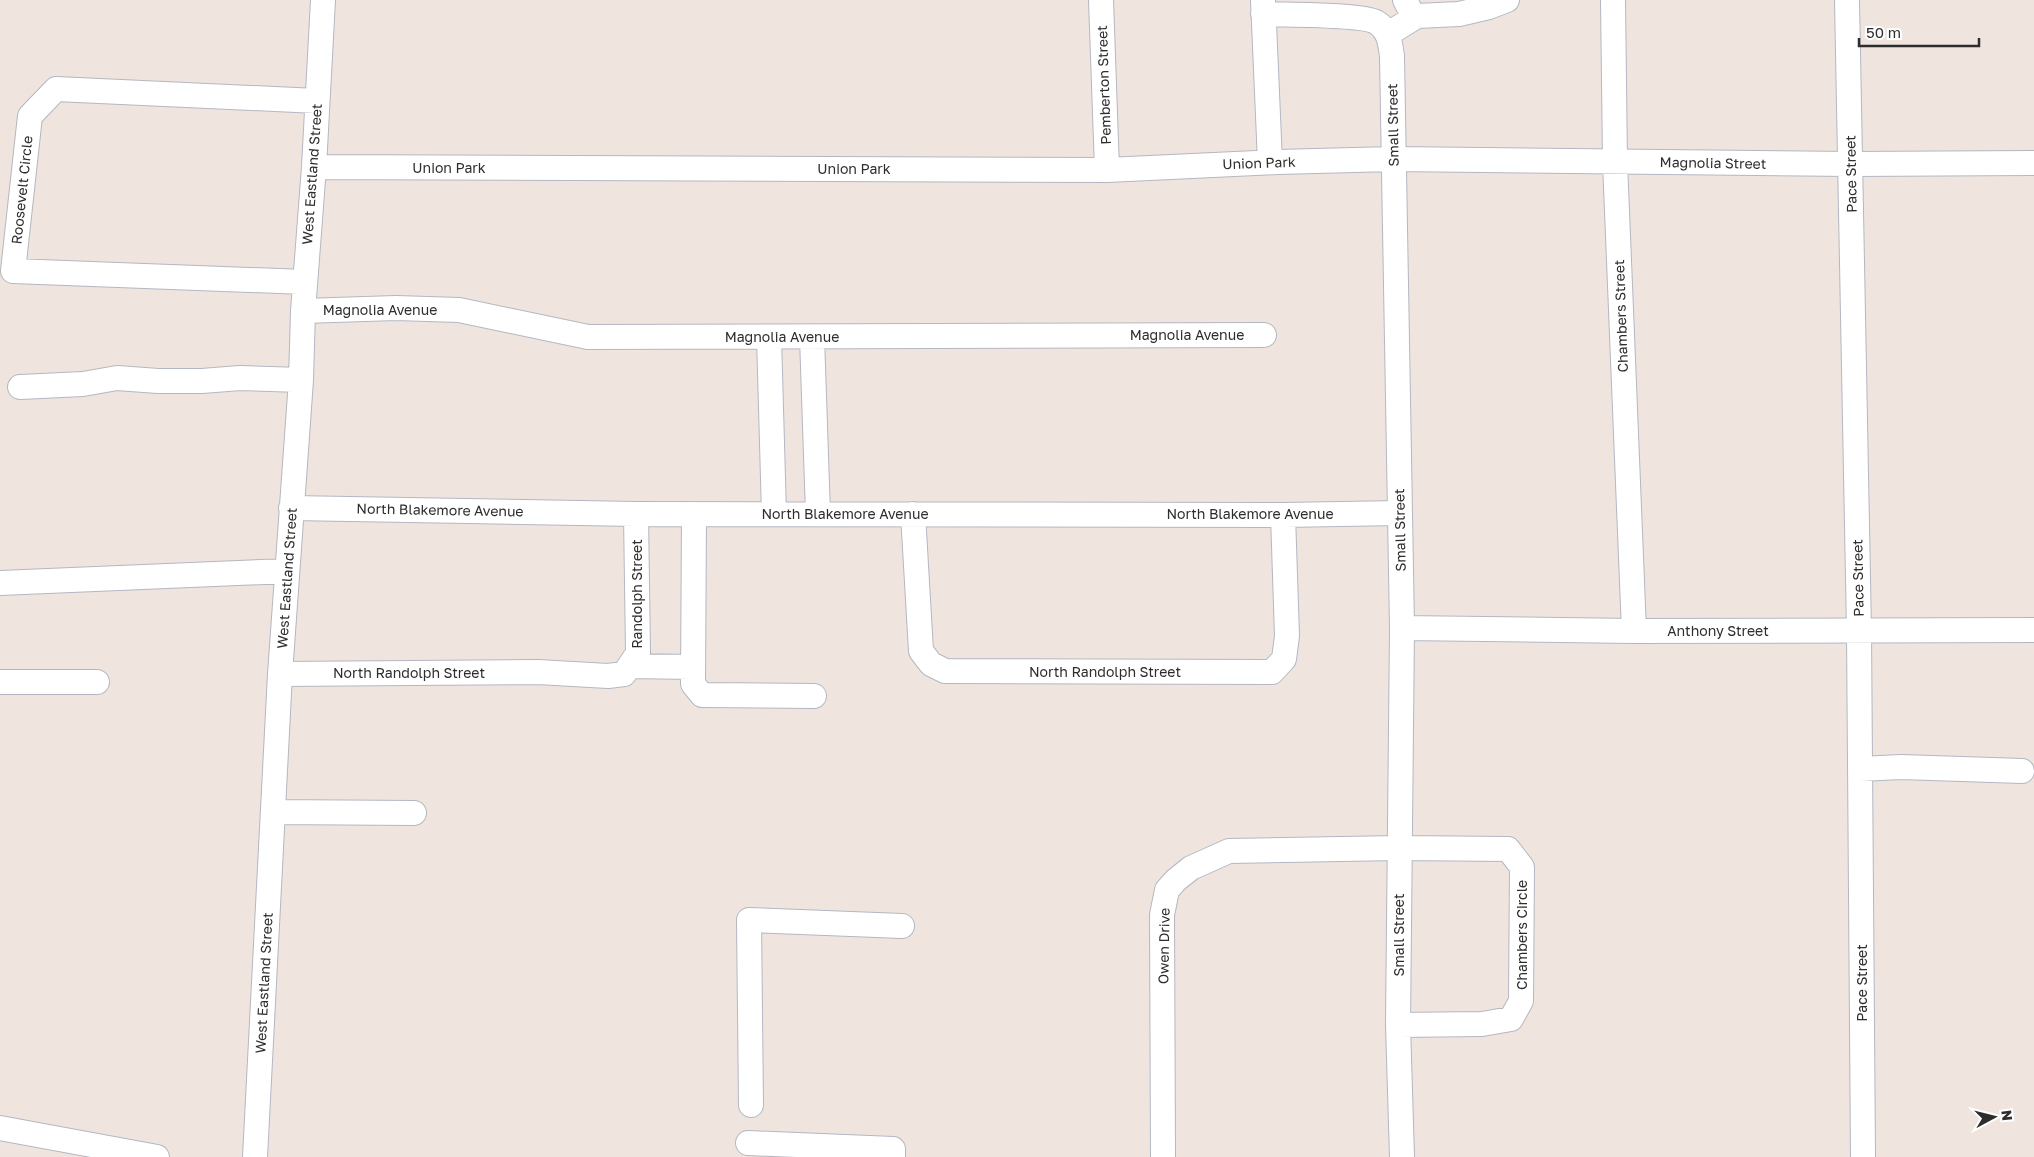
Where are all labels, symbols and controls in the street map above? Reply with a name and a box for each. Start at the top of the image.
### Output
scale bar [1859,15,1979,47]
text: 50 m [1866,23,1901,41]
street label: Pemberton Street [1093,25,1114,145]
street label: Small Street [1383,83,1402,167]
street label: West Eastland Street [298,103,325,245]
street label: Roosevelt Circle [7,135,36,245]
street label: Pace Street [1841,135,1860,213]
street label: Union Park [1222,153,1296,172]
street label: Magnolia Street [1660,153,1766,172]
street label: Union Park [412,159,486,176]
street label: Union Park [817,160,891,177]
street label: Chambers Street [1610,259,1631,373]
street label: Magnolia Avenue [323,301,437,318]
street label: Magnolia Avenue [1130,326,1244,343]
street label: Magnolia Avenue [725,328,839,345]
street label: Small Street [1390,488,1409,572]
street label: North Blakemore Avenue [356,500,524,519]
street label: North Blakemore Avenue [761,505,929,522]
street label: North Blakemore Avenue [1166,505,1334,522]
street label: West Eastland Street [273,507,300,649]
street label: Randolph Street [628,539,645,649]
street label: Pace Street [1848,539,1867,617]
street label: Anthony Street [1667,622,1769,639]
street label: North Randolph Street [1029,663,1181,680]
street label: North Randolph Street [333,664,485,681]
street label: Chambers Circle [1513,880,1530,990]
street label: Small Street [1390,893,1407,977]
street label: Owen Drive [1154,908,1173,984]
street label: West Eastland Street [251,912,276,1054]
street label: Pace Street [1853,944,1870,1022]
north arrow [1969,1092,2019,1142]
text: N [1998,1109,2016,1122]

